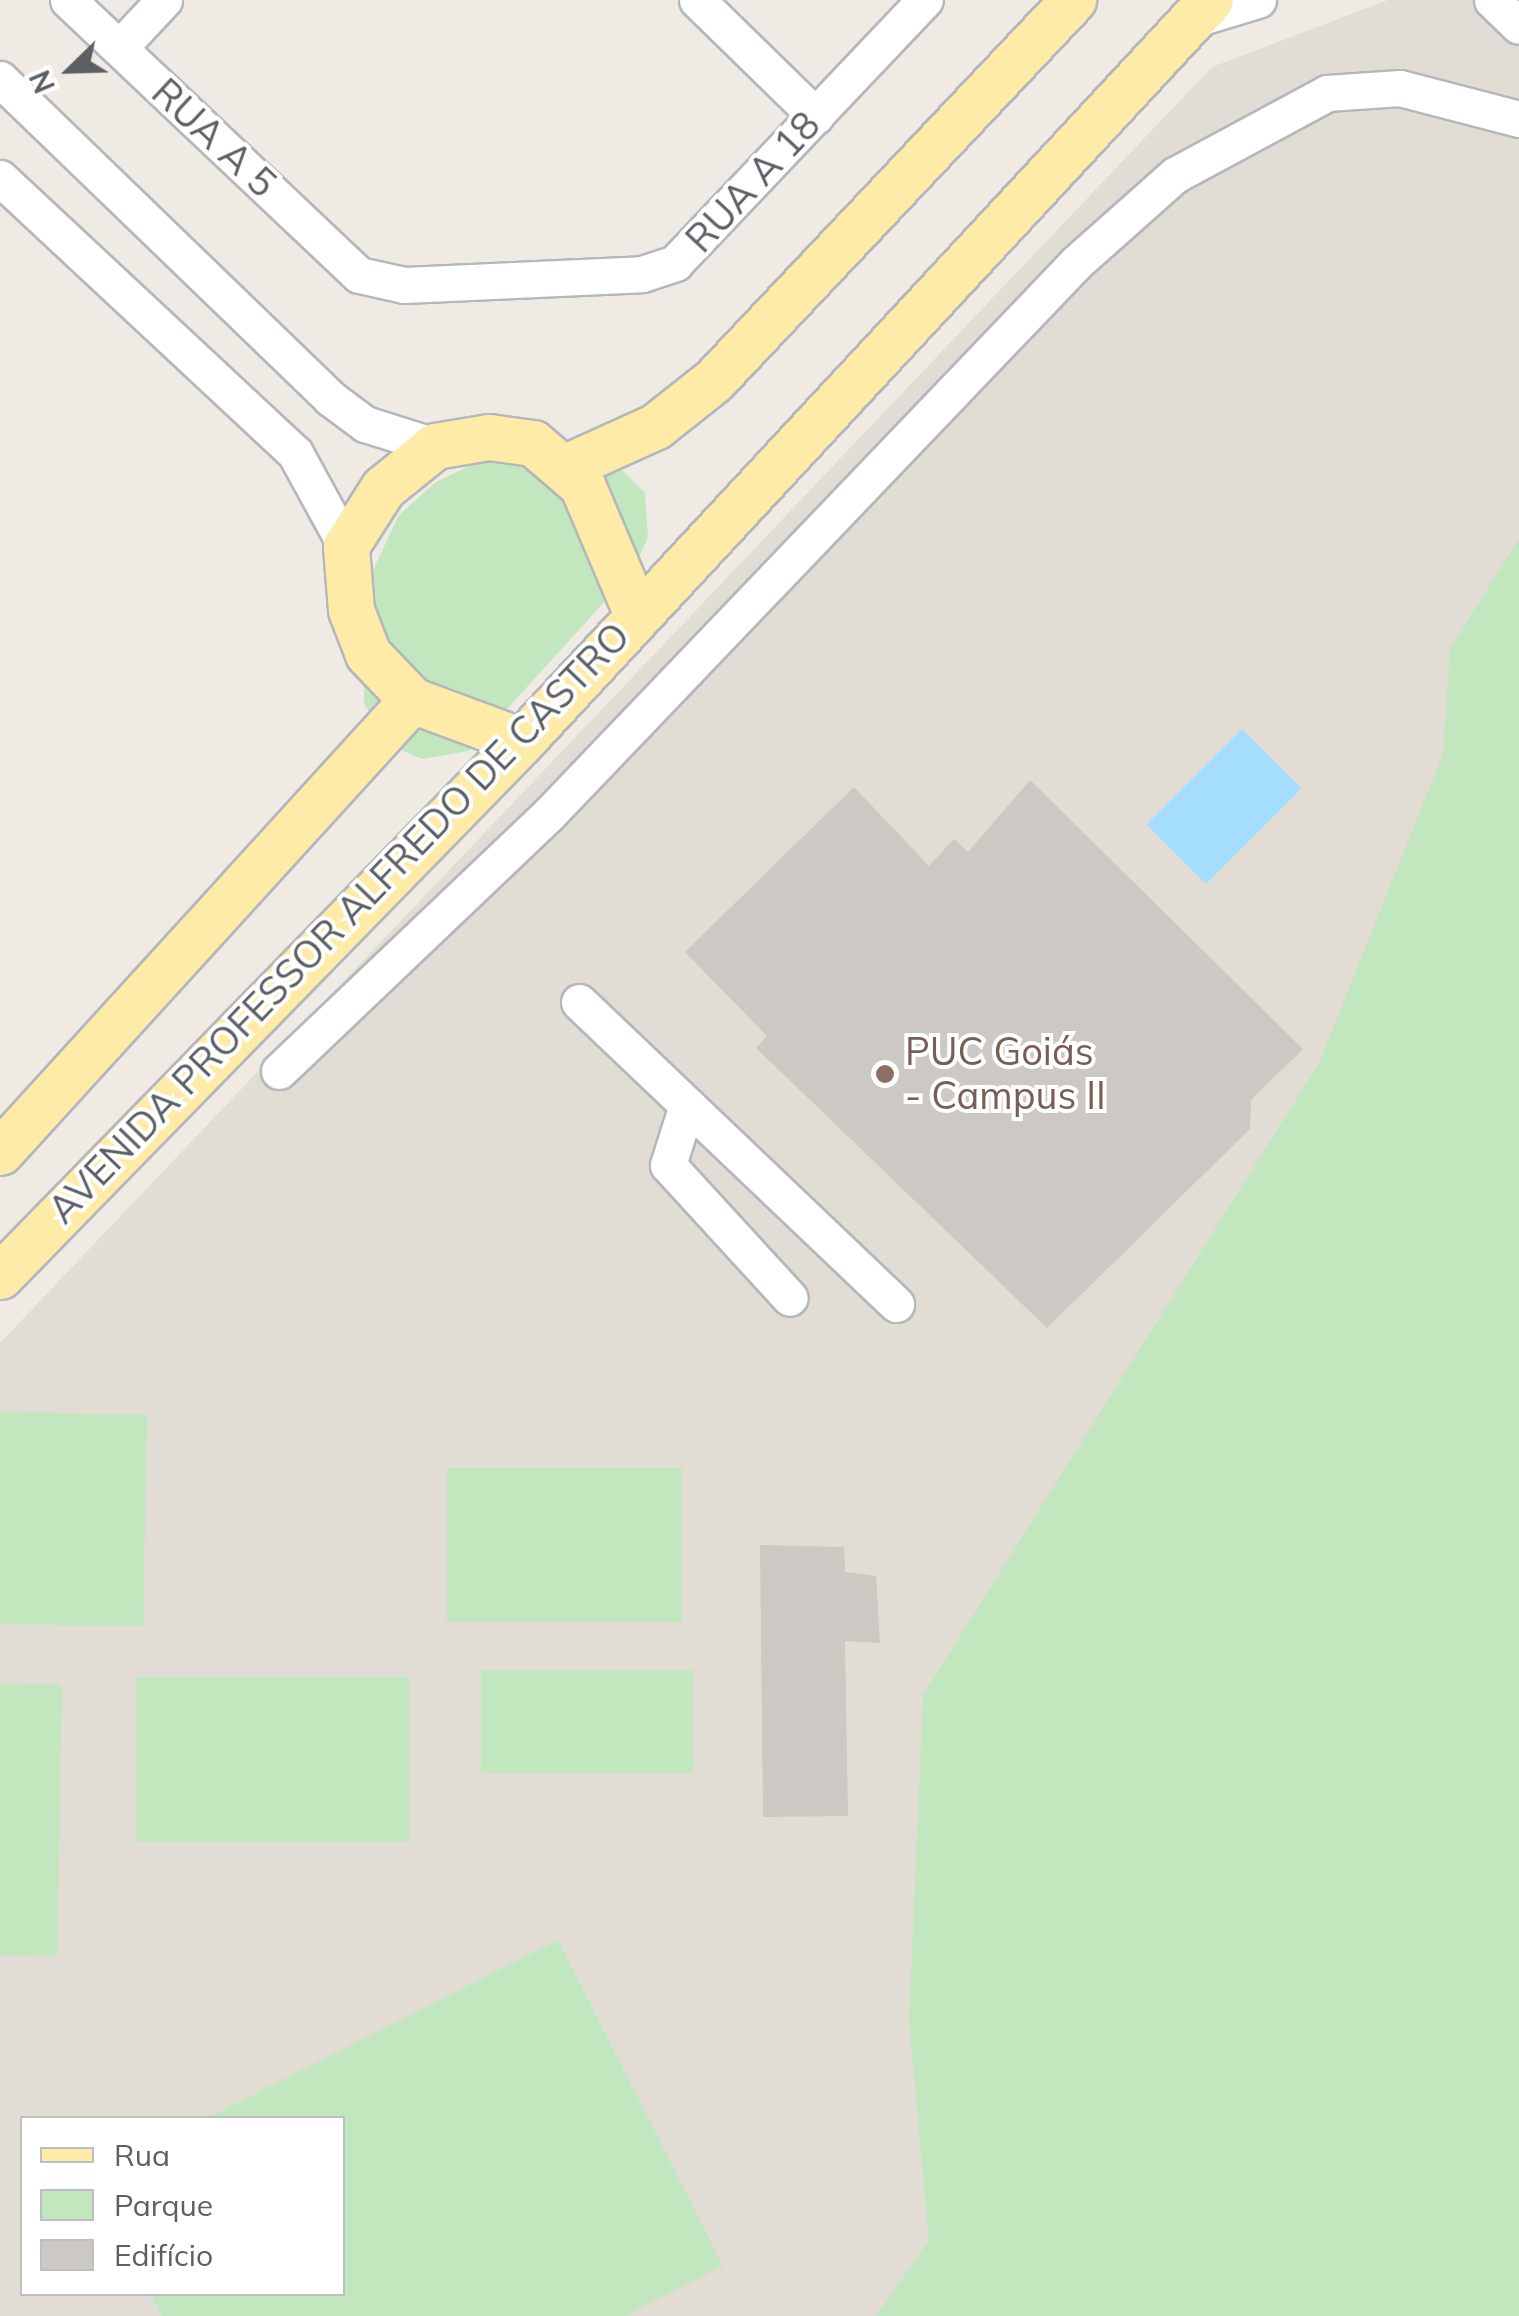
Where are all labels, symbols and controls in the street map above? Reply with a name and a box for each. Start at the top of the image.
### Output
north arrow [20,20,120,120]
text: N [22,65,62,98]
street label: RUA A 5 [143,69,285,207]
street label: RUA A 18 [677,102,829,262]
street label: AVENIDA PROFESSOR ALFREDO DE CASTRO [39,613,639,1233]
place label: PUC Goiás - Campus II [905,1029,1106,1118]
marker: PUC Goiás - Campus II [874,1063,896,1085]
legend [20,2116,345,2296]
text: Rua [114,2136,170,2174]
text: Parque [114,2186,213,2224]
text: Edifício [114,2236,213,2274]

